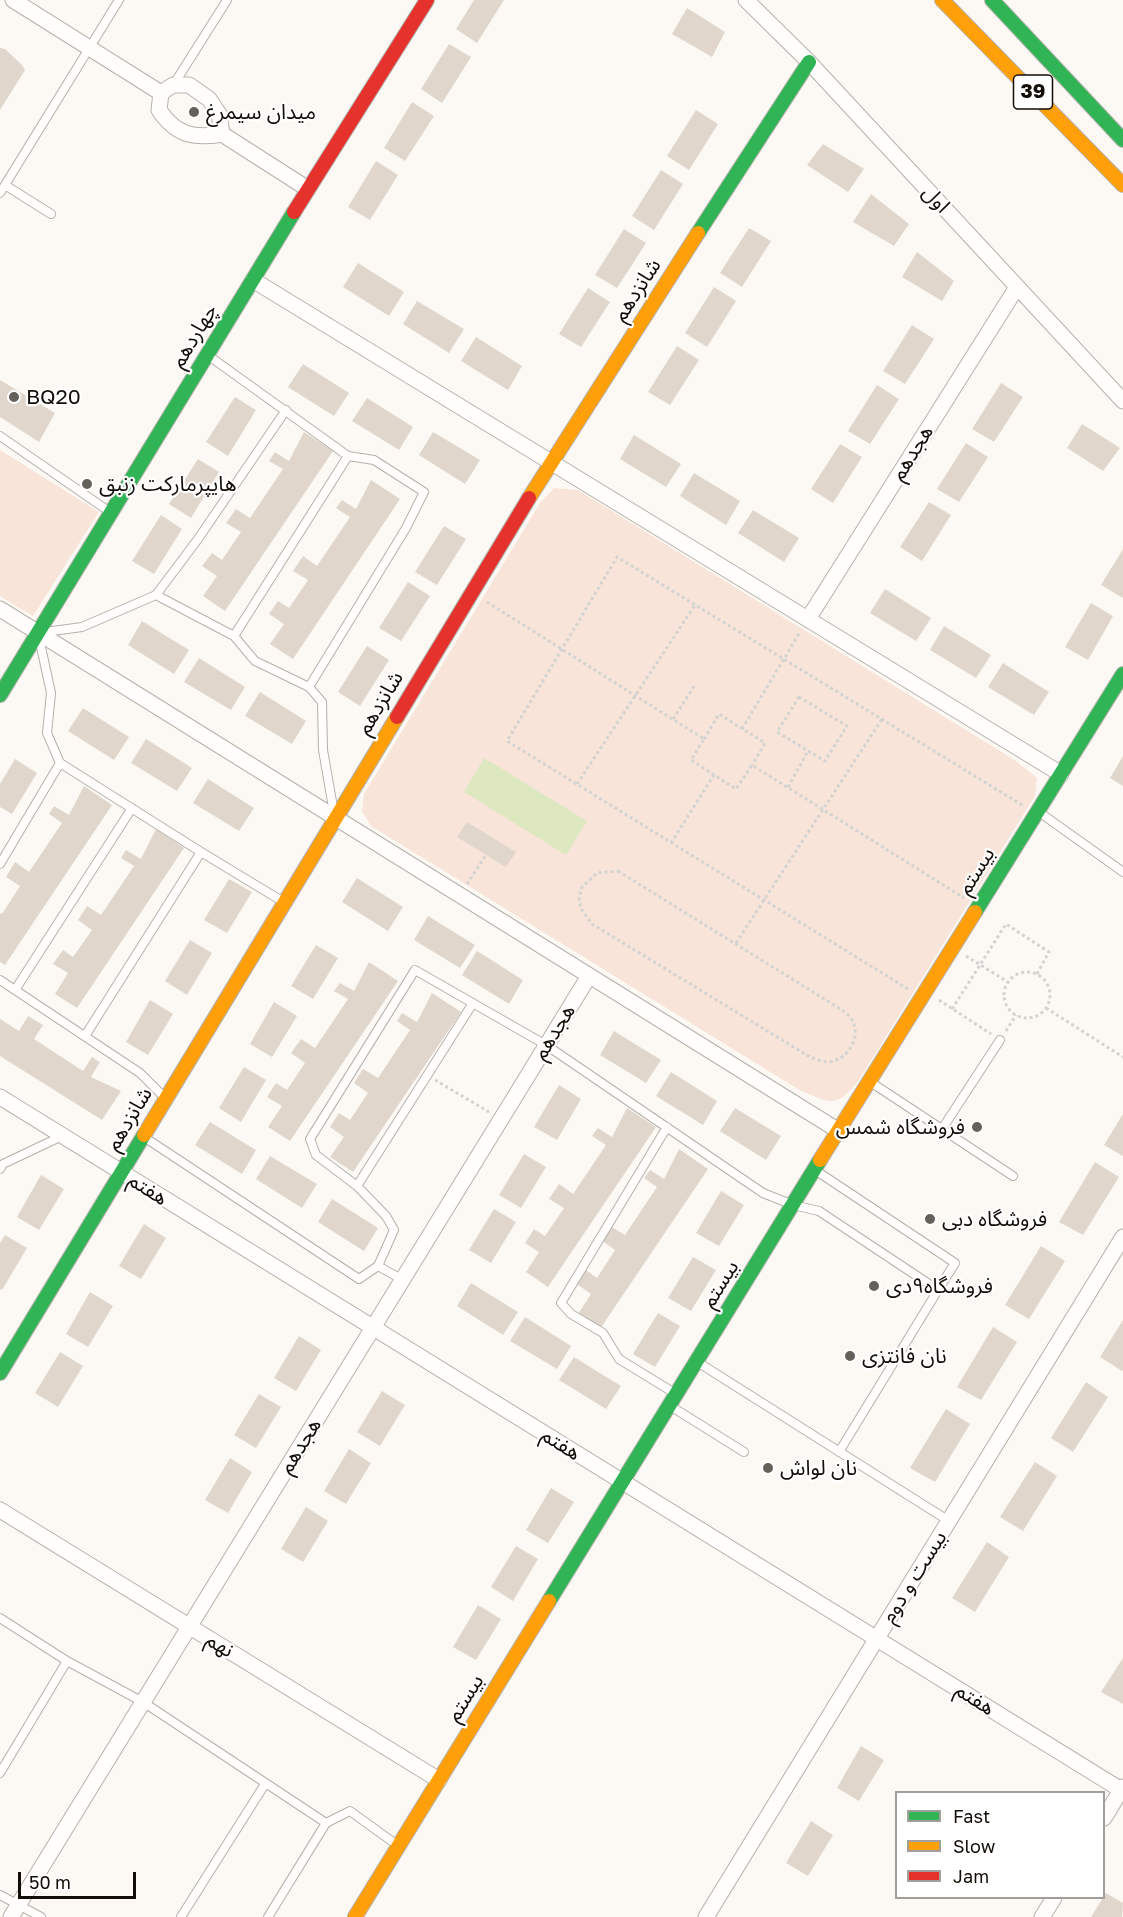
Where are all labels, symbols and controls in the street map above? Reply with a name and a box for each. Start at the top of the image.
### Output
road number: 39 [1014,75,1052,109]
place label: میدان سیمرغ [206,99,316,125]
marker: میدان سیمرغ [187,105,201,119]
street label: اول [917,180,955,218]
street label: شانزدهم [607,254,667,326]
street label: چهاردهم [165,299,223,373]
place label: BQ20 [26,384,81,410]
marker: BQ20 [7,390,21,404]
street label: هجدهم [885,421,939,485]
place label: هایپرمارکت زنبق [99,471,237,497]
marker: هایپرمارکت زنبق [80,477,94,491]
street label: شانزدهم [351,667,409,739]
street label: بیستم [952,843,1000,899]
street label: هجدهم [527,1000,581,1064]
street label: شانزدهم [100,1083,158,1155]
place label: فروشگاه شمس [836,1114,965,1140]
marker: فروشگاه شمس [970,1120,984,1134]
street label: هفتم [123,1167,173,1211]
place label: فروشگاه دبی [942,1206,1047,1232]
marker: فروشگاه دبی [923,1212,937,1226]
street label: بیستم [696,1256,744,1312]
place label: فروشگاه۹دی [886,1273,993,1299]
marker: فروشگاه۹دی [867,1279,881,1293]
place label: نان فانتزی [862,1343,947,1369]
marker: نان فانتزی [843,1349,857,1363]
street label: هجدهم [273,1414,327,1478]
street label: هفتم [536,1422,586,1466]
place label: نان لواش [780,1455,857,1481]
marker: نان لواش [761,1461,775,1475]
street label: بیست و دوم [876,1526,952,1628]
street label: نهم [201,1627,239,1663]
street label: بیستم [441,1670,489,1726]
street label: هفتم [950,1677,1000,1721]
legend [895,1791,1105,1899]
text: Fast [953,1805,990,1827]
text: Slow [953,1835,995,1857]
scale bar [21,1860,140,1898]
text: Jam [953,1865,989,1887]
text: 50 m [29,1871,71,1893]

